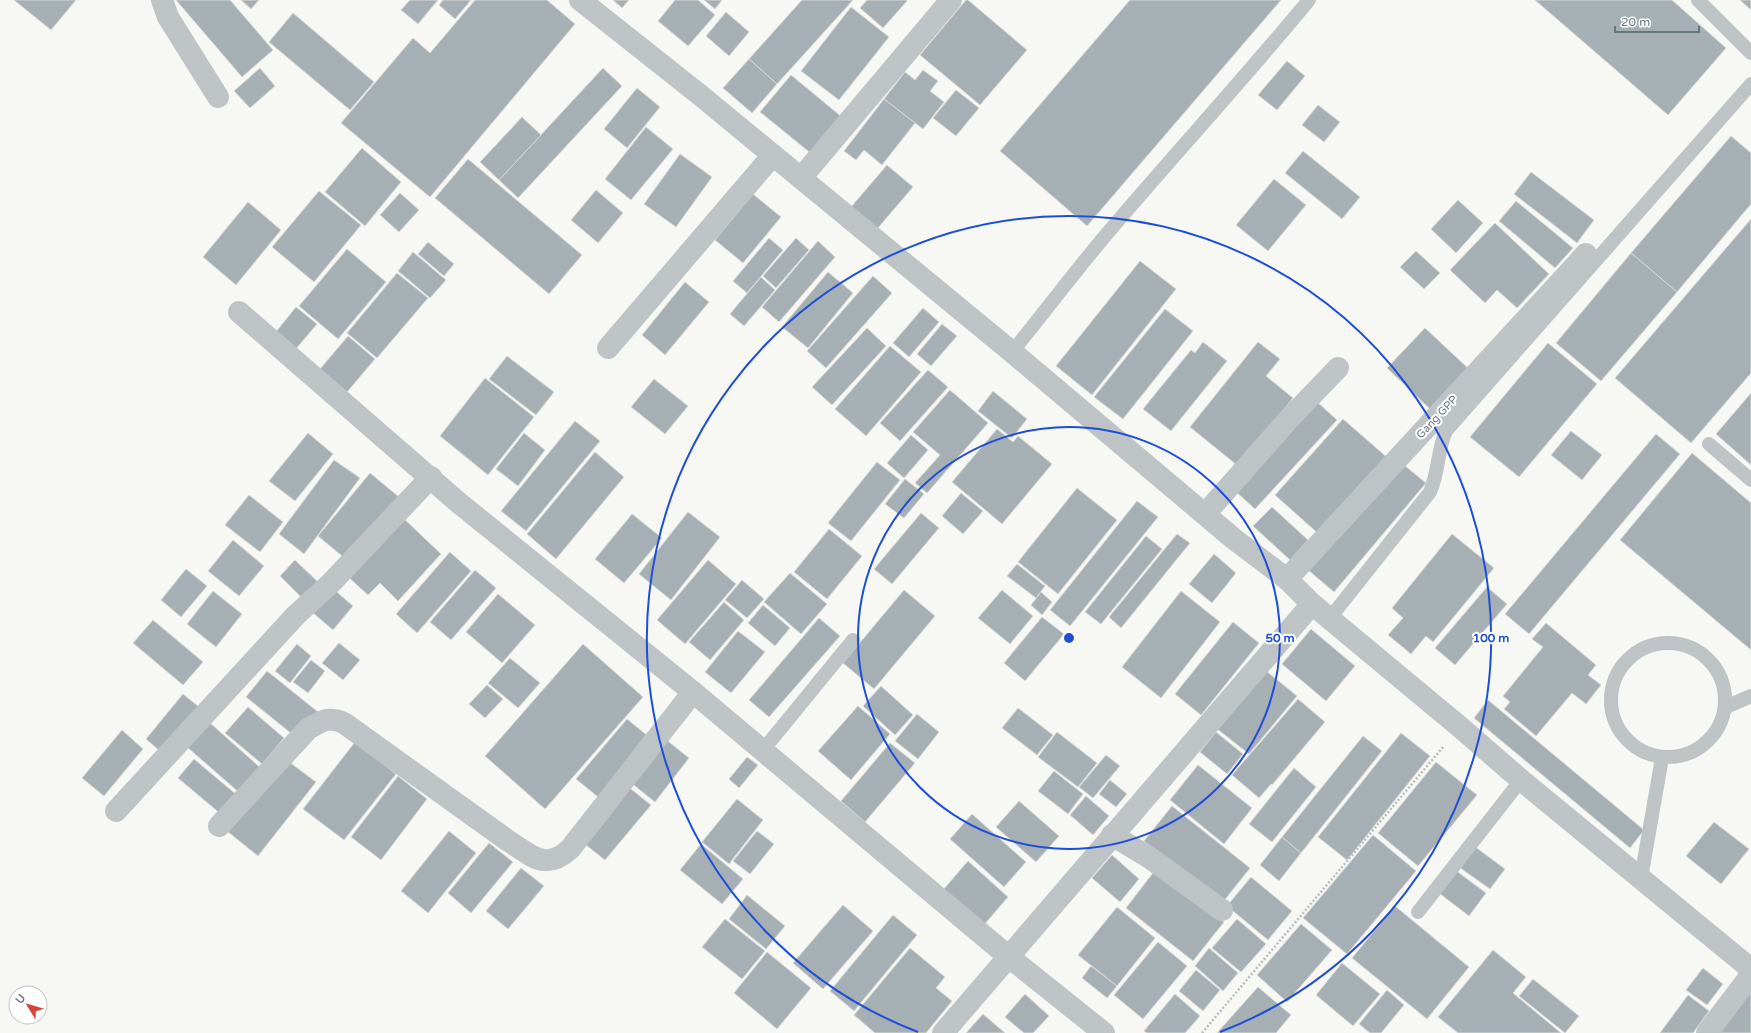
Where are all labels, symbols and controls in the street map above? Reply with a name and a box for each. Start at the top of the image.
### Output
scale bar [1615,8,1699,34]
text: 20 m [1621,15,1650,29]
street label: Gang GPP [1414,393,1460,441]
centre of rings [1062,631,1076,645]
text: 50 m [1265,631,1295,645]
text: 100 m [1473,631,1509,645]
north arrow [8,985,48,1025]
text: U [13,992,28,1006]

